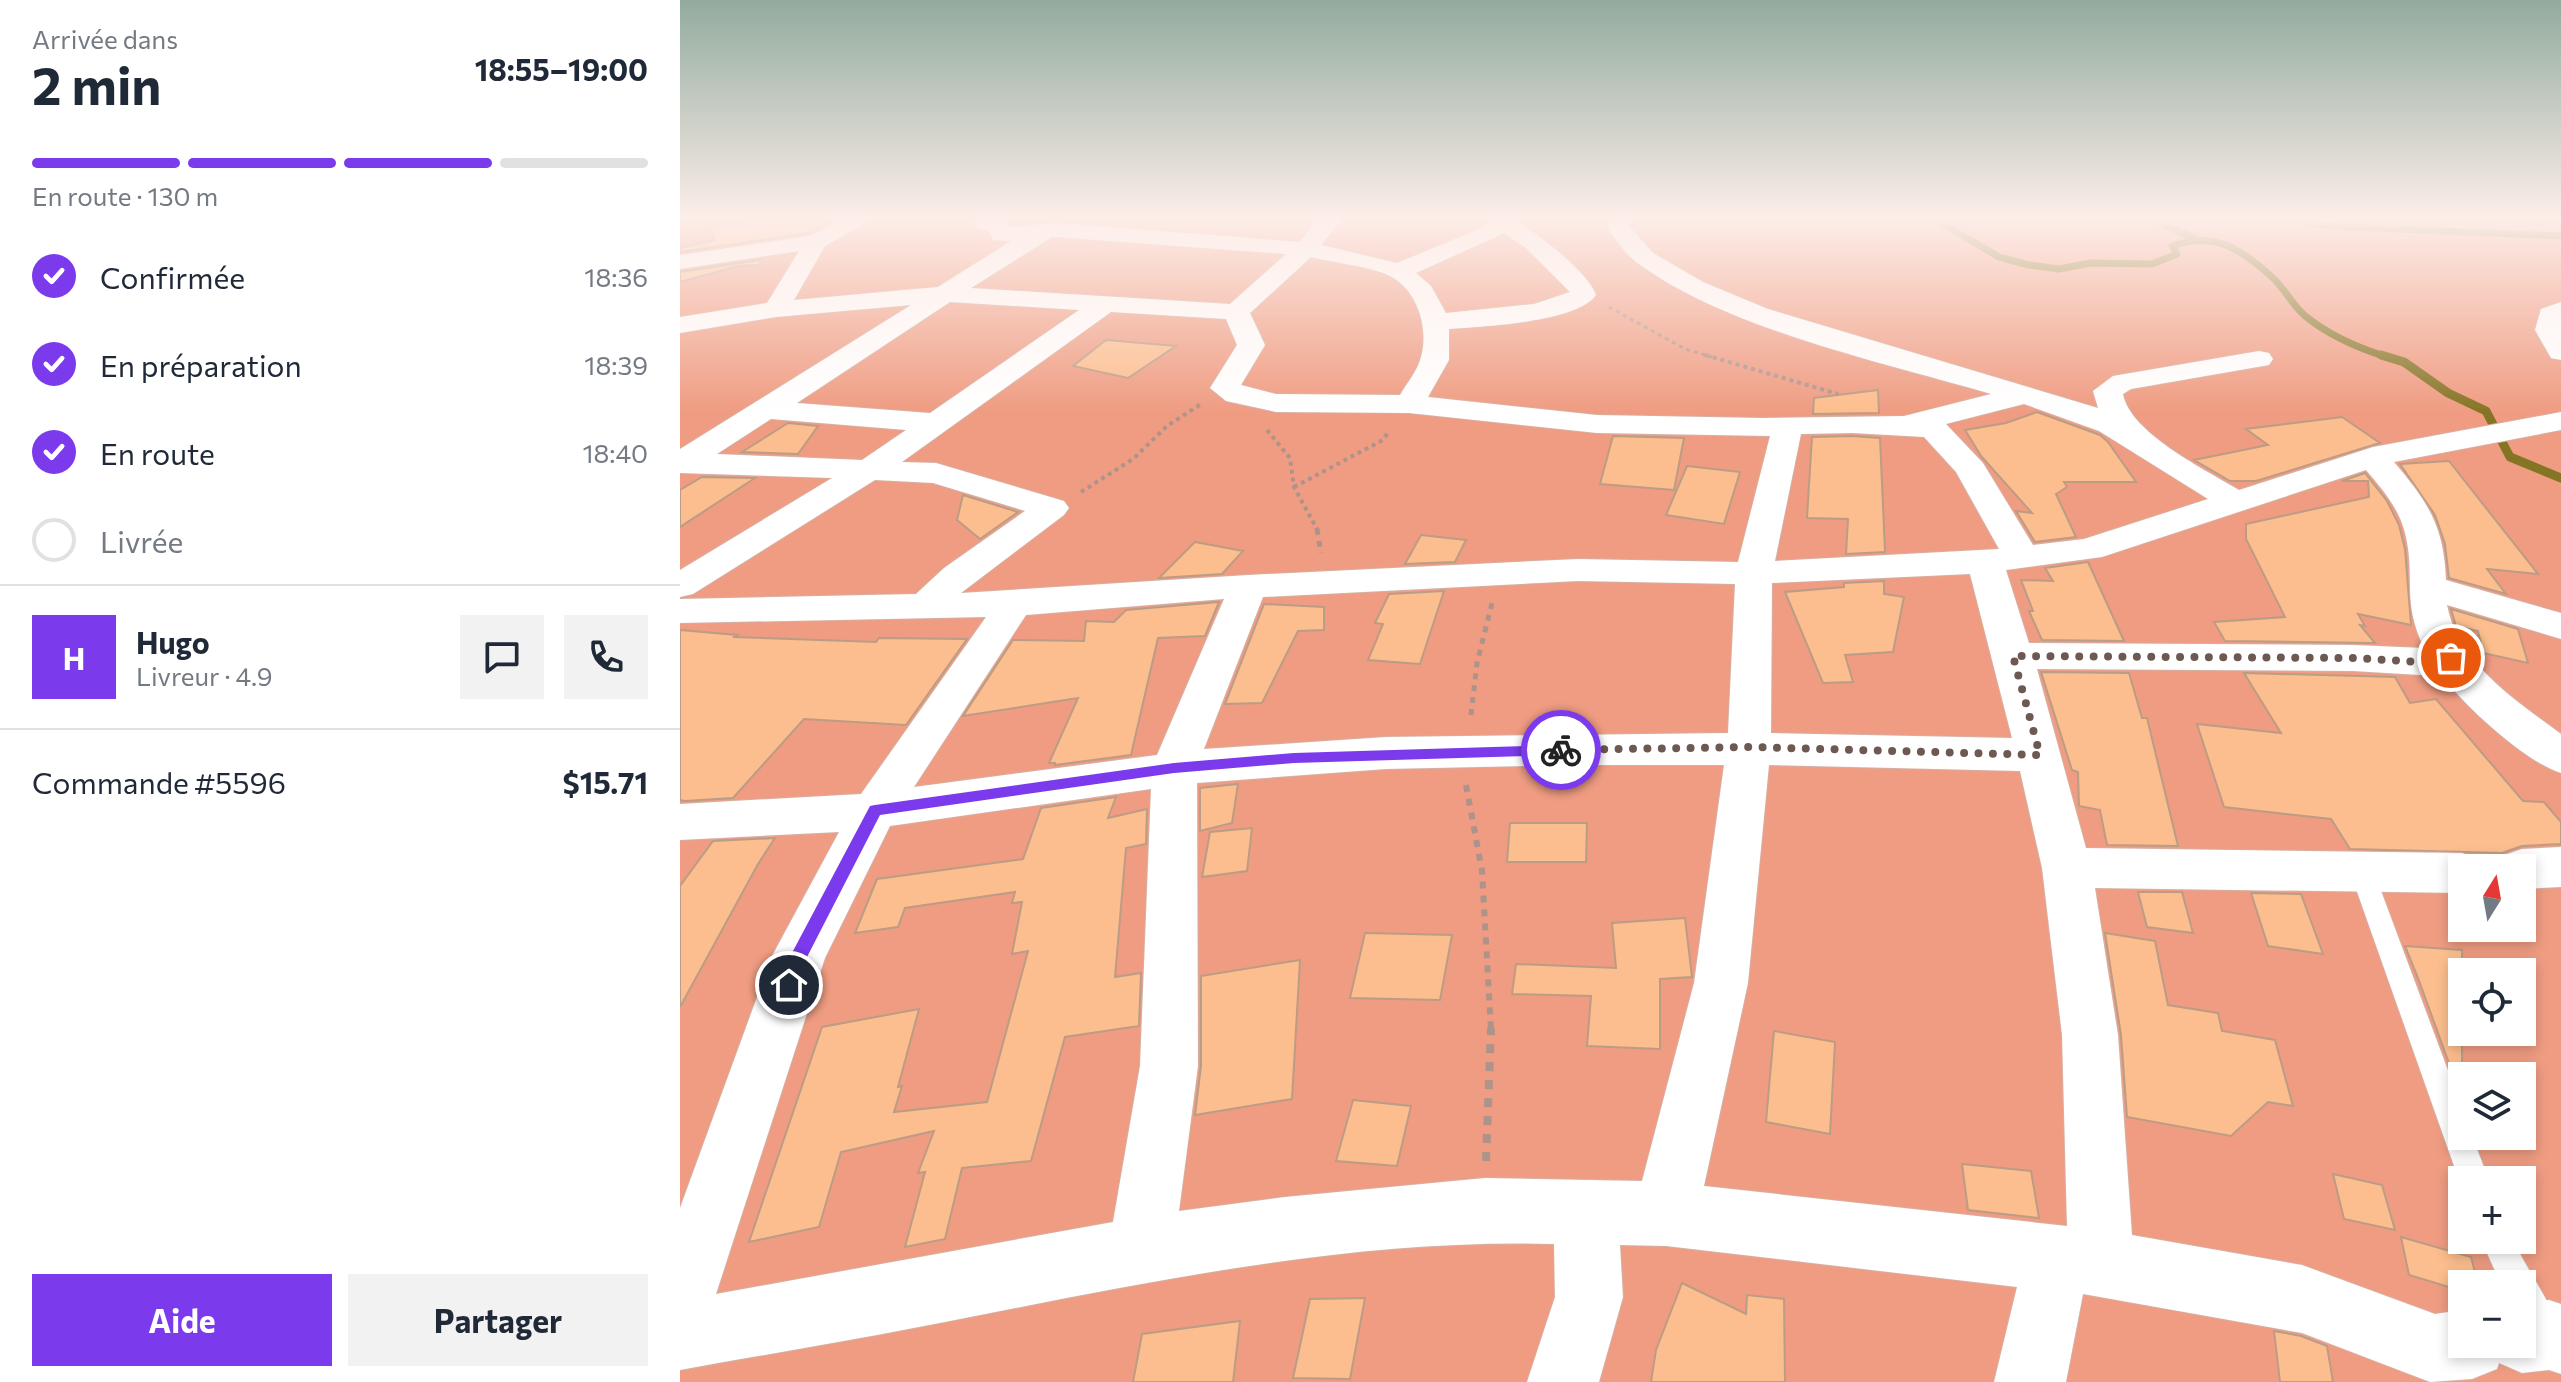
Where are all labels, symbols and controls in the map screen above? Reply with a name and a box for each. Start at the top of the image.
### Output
text: Arrivée dans [32,23,178,54]
text: 18:55–19:00 [475,50,648,87]
text: 2 min [32,52,161,116]
text: En route · 130 m [32,180,218,211]
icon: check [32,254,76,298]
text: Confirmée [100,258,245,295]
text: 18:36 [584,261,648,292]
icon: check [32,342,76,386]
text: En préparation [100,346,302,383]
text: 18:39 [584,349,648,380]
icon: check [32,430,76,474]
text: En route [100,434,215,471]
text: 18:40 [582,437,648,468]
text: Livrée [100,522,183,559]
button: chat [460,615,544,699]
button: phone [564,615,648,699]
text: Hugo [136,623,210,660]
pin [2417,624,2485,692]
icon: bag [2429,636,2473,680]
text: H [63,639,85,676]
text: Livreur · 4.9 [136,660,272,691]
courier [1521,710,1601,790]
icon: bike [1539,728,1583,772]
text: Commande #5596 [32,763,286,800]
text: $15.71 [562,763,648,800]
north arrow [2448,854,2536,942]
map controls [2448,854,2536,1358]
pin [755,951,823,1019]
button: locate [2448,958,2536,1046]
icon: home [767,963,811,1007]
button: layers [2448,1062,2536,1150]
button: + [2448,1166,2536,1254]
button: − [2448,1270,2536,1358]
button: Aide [32,1274,332,1366]
button: Partager [348,1274,648,1366]

